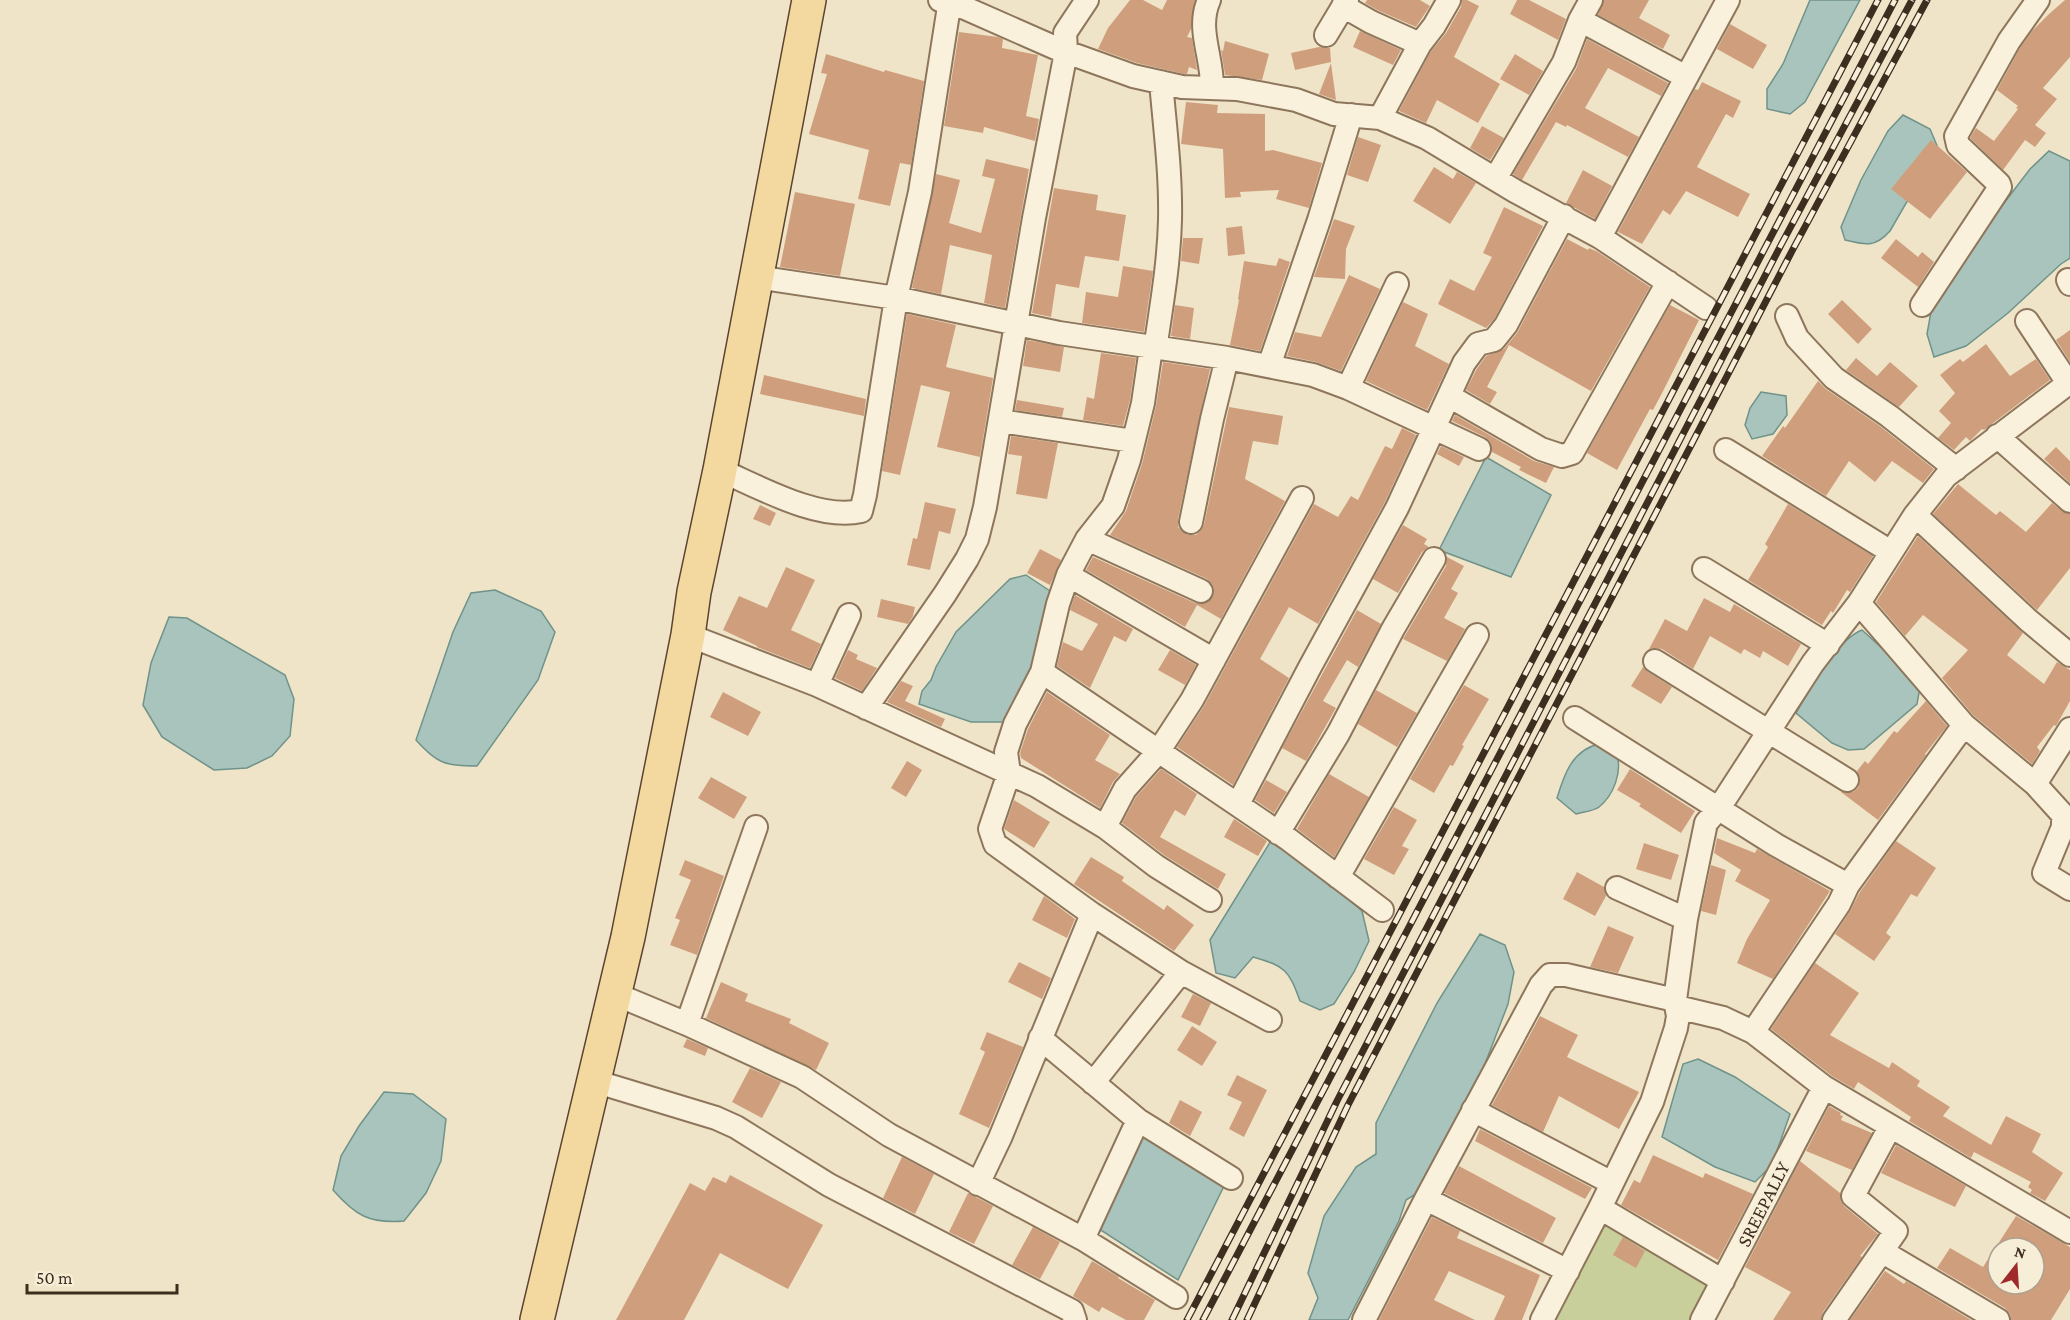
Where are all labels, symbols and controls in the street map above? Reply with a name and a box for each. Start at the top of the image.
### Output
street label: SREEPALLY [1732,1157,1794,1250]
north arrow [1986,1236,2046,1296]
text: N [2013,1242,2028,1262]
scale bar [27,1257,177,1295]
text: 50 m [36,1268,73,1288]

